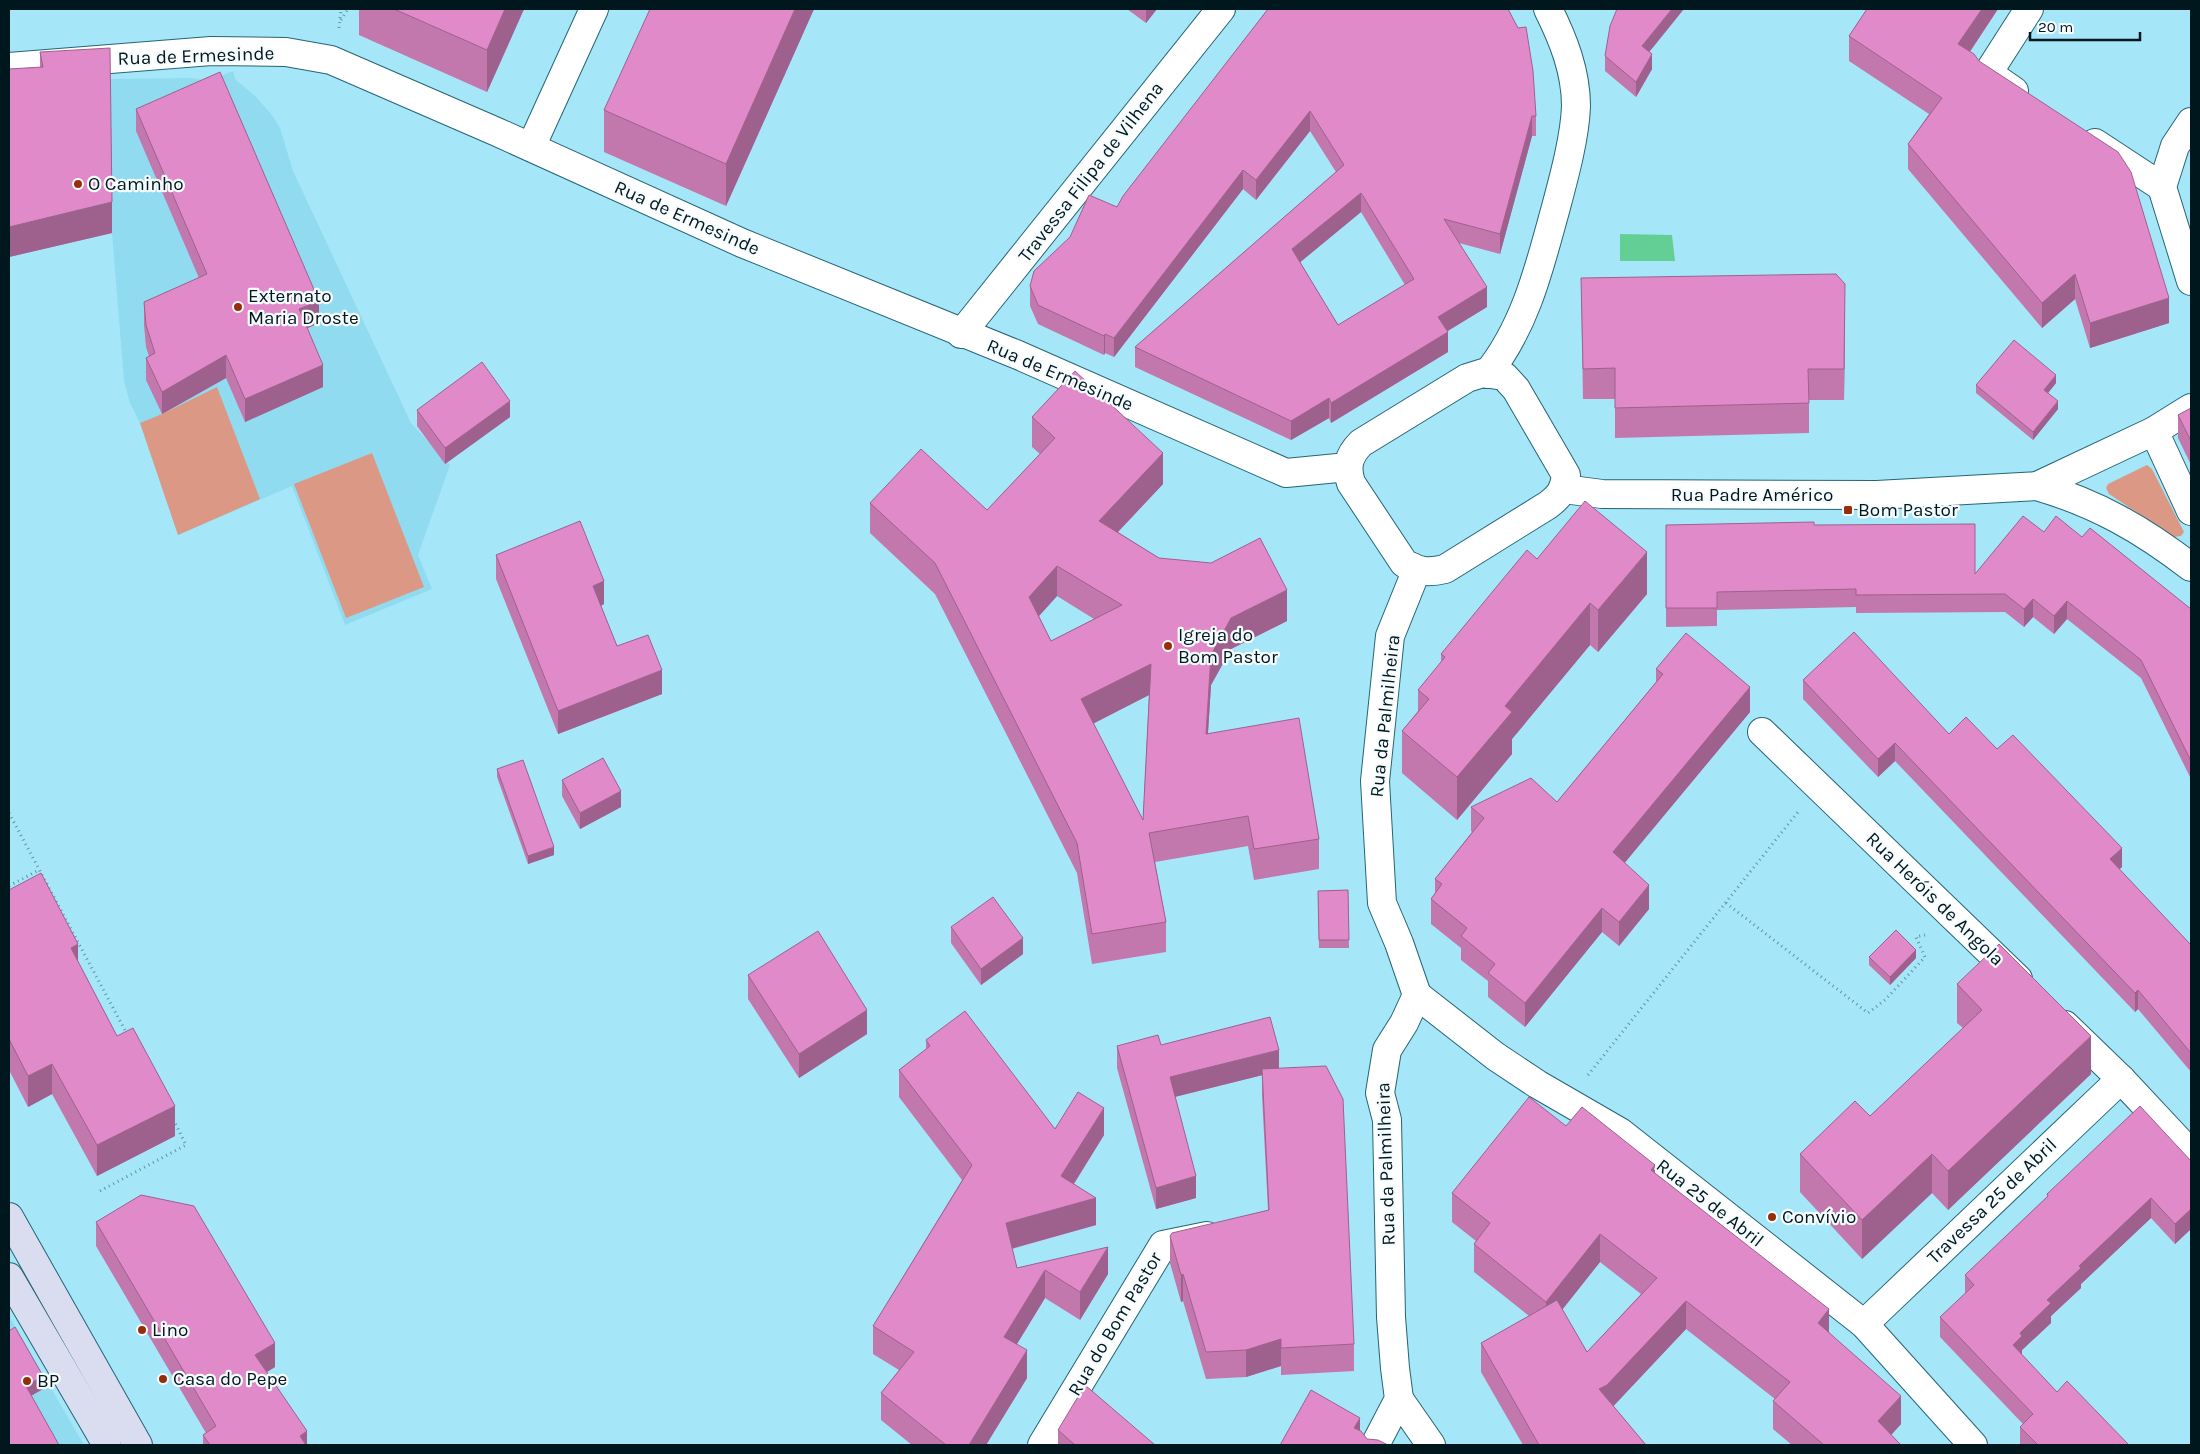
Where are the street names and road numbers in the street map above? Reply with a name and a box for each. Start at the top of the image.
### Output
street label: Rua de Ermesinde [117,42,275,70]
street label: Travessa Filipa de Vilhena [1014,77,1168,267]
street label: Rua de Ermesinde [611,176,763,260]
street label: Rua de Ermesinde [984,334,1136,416]
street label: Rua Padre Américo [1671,484,1833,506]
street label: Rua da Palmilheira [1366,633,1404,799]
street label: Rua Heróis de Angola [1862,828,2008,970]
street label: Rua da Palmilheira [1372,1082,1400,1246]
street label: Travessa 25 de Abril [1923,1134,2061,1268]
street label: Rua 25 de Abril [1652,1154,1768,1252]
street label: Rua do Bom Pastor [1063,1248,1167,1400]

